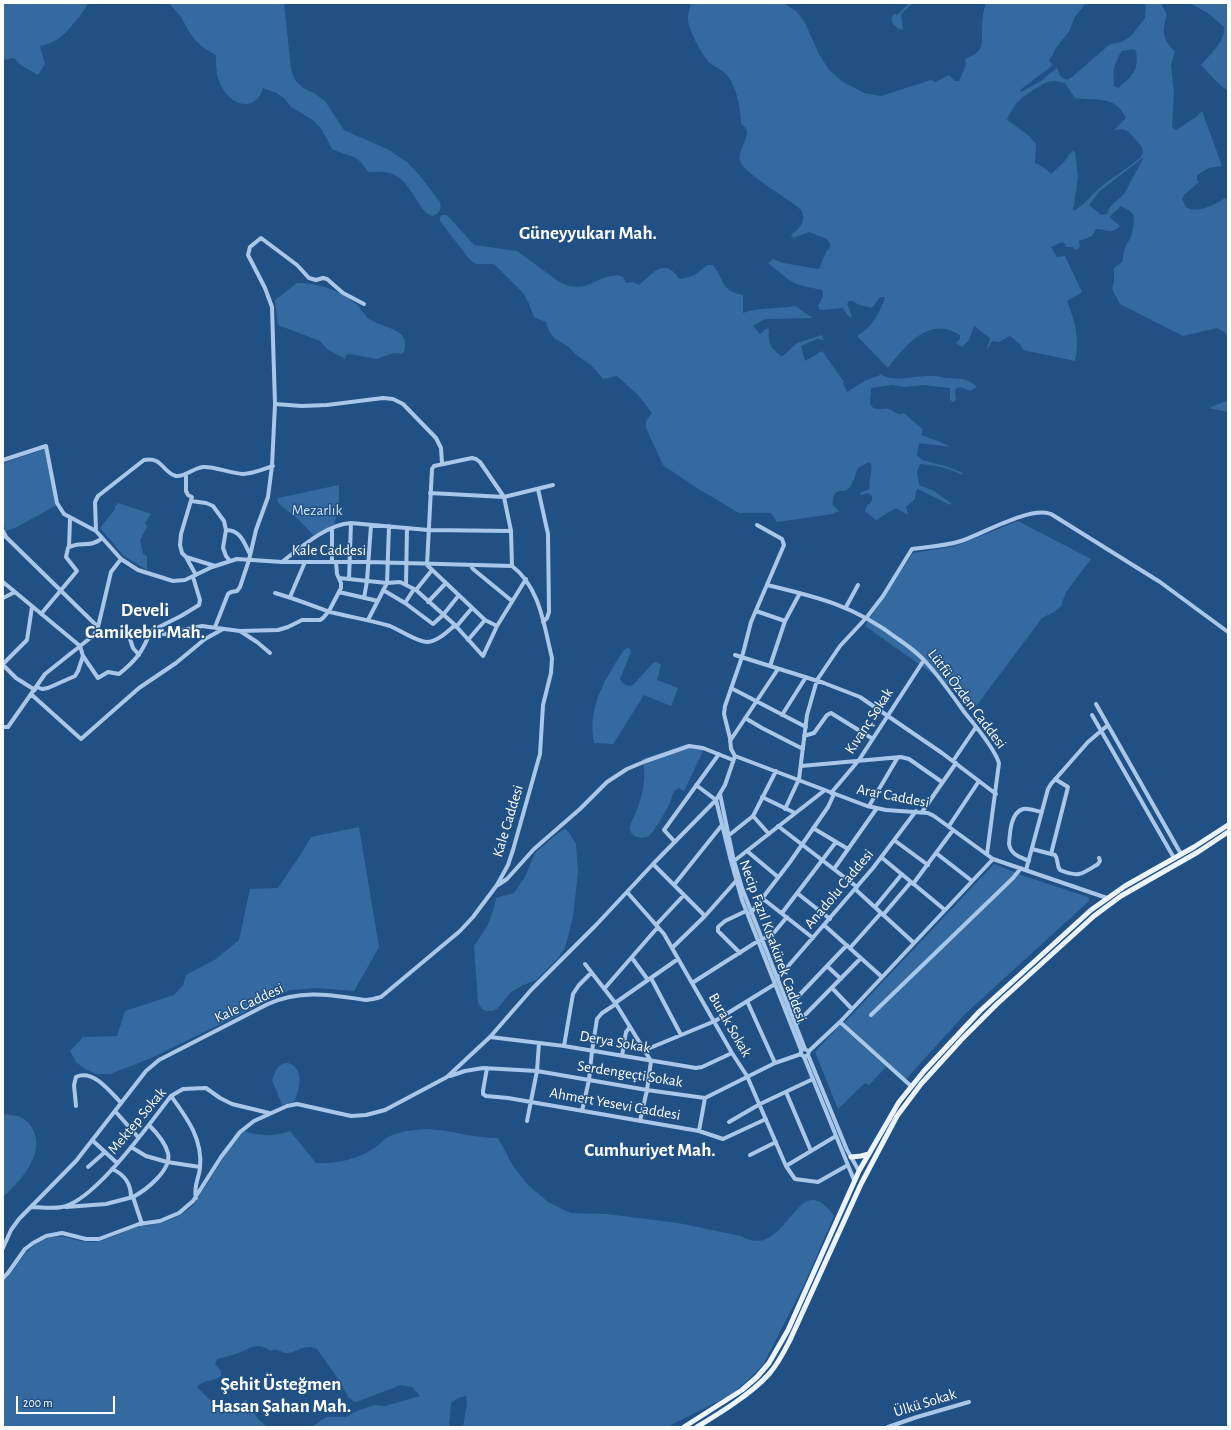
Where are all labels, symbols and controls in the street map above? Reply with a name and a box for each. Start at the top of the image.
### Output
district label: Güneyyukarı Mah. [519,222,657,244]
park label: Mezarlık [292,501,342,519]
street label: Kale Caddesi [292,541,366,559]
district label: Develi Camikebir Mah. [85,599,205,643]
street label: Lütfü Özden Caddesi [924,646,1010,752]
street label: Kıvanç Sokak [841,685,897,757]
street label: Arar Caddesi [855,780,931,812]
street label: Kale Caddesi [489,783,527,859]
street label: Anadolu Caddesi [800,845,878,933]
street label: Necip Fazıl Kısakürek Caddesi [735,857,811,1025]
street label: Kale Caddesi [211,979,287,1027]
street label: Burak Sokak [704,990,756,1060]
street label: Derya Sokak [578,1027,652,1057]
street label: Serdengeçti Sokak [576,1057,684,1091]
street label: Mektep Sokak [104,1084,170,1158]
street label: Ahmert Yesevi Caddesi [548,1084,682,1124]
district label: Cumhuriyet Mah. [584,1139,716,1161]
district label: Şehit Üsteğmen Hasan Şahan Mah. [211,1373,351,1417]
street label: Ülkü Sokak [892,1385,958,1421]
scale bar [18,1388,117,1414]
text: 200 m [23,1397,53,1409]

